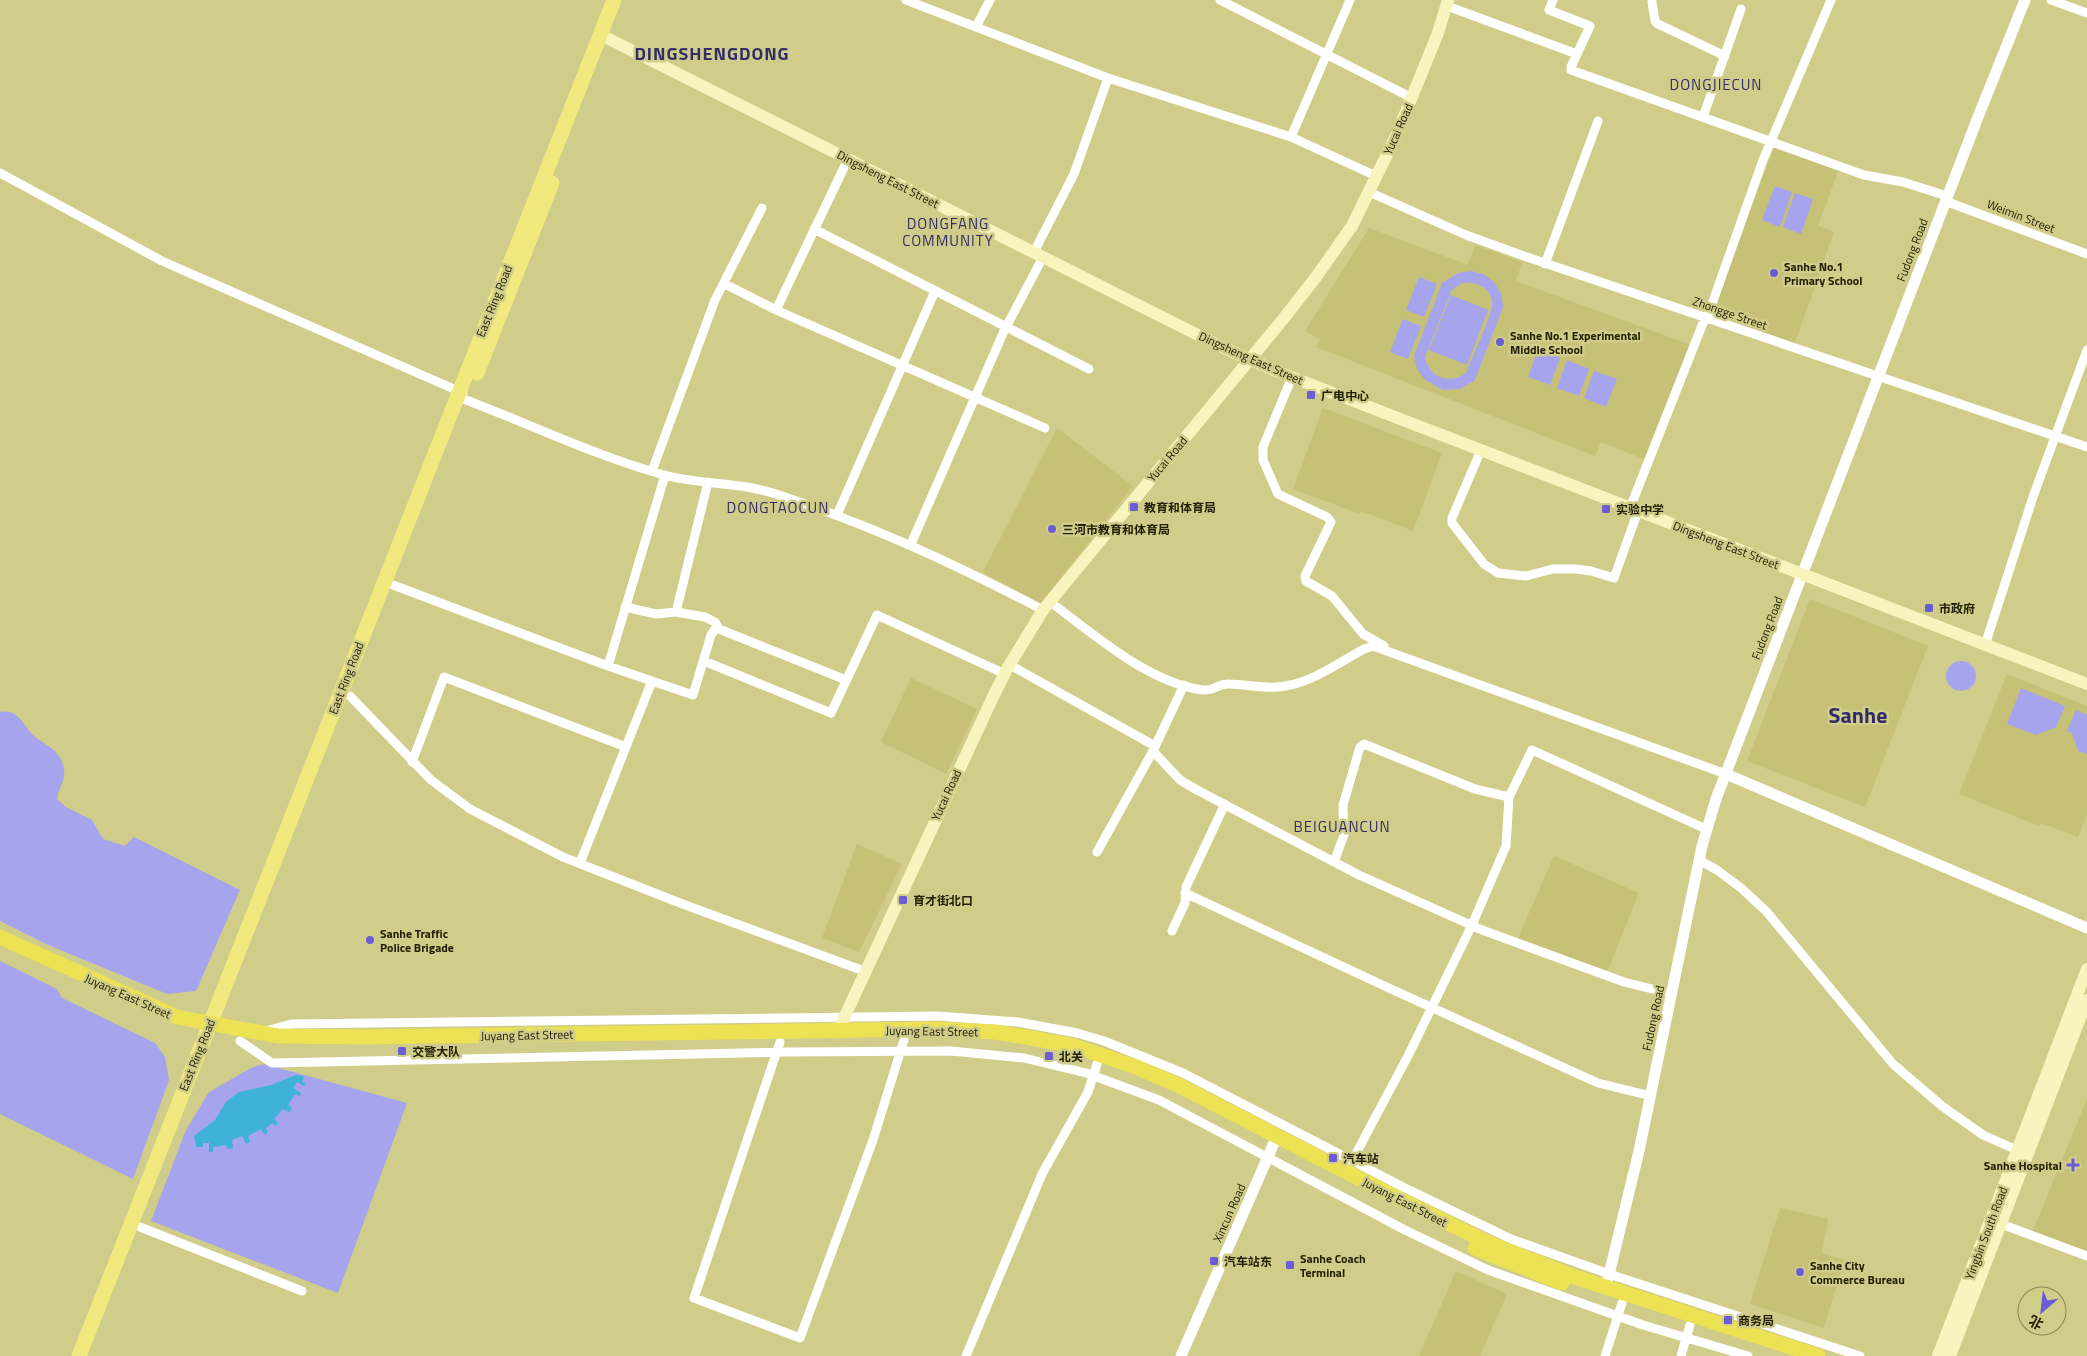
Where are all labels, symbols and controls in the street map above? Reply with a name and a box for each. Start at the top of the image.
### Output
district label: DINGSHENGDONG [634,40,790,67]
district label: DONGJIECUN [1670,73,1762,96]
street label: Yucai Road [1378,100,1418,158]
street label: Dingsheng East Street [834,145,943,213]
street label: Weimin Street [1984,194,2059,238]
district label: DONGFANG COMMUNITY [902,212,994,252]
street label: Fudong Road [1891,216,1933,284]
place label: Sanhe No.1 Primary School [1784,257,1862,290]
street label: East Ring Road [471,262,517,340]
marker: Sanhe No.1 Primary School [1768,267,1780,279]
street label: Zhongge Street [1690,291,1771,335]
street label: Dingsheng East Street [1196,326,1307,390]
place label: Sanhe No.1 Experimental Middle School [1510,326,1641,359]
marker: Sanhe No.1 Experimental Middle School [1494,336,1506,348]
place label: 广电中心 [1321,386,1369,405]
marker: 广电中心 [1305,389,1317,401]
street label: Yucai Road [1142,432,1192,486]
district label: DONGTAOCUN [727,496,829,519]
place label: 教育和体育局 [1144,498,1216,517]
place label: 实验中学 [1616,500,1664,519]
marker: 教育和体育局 [1128,501,1140,513]
marker: 实验中学 [1600,503,1612,515]
street label: Dingsheng East Street [1670,516,1783,574]
place label: 三河市教育和体育局 [1062,520,1170,539]
marker: 三河市教育和体育局 [1046,523,1058,535]
street label: Fudong Road [1746,594,1788,662]
place label: 市政府 [1939,599,1975,618]
marker: 市政府 [1923,602,1935,614]
street label: East Ring Road [323,639,369,717]
district label: Sanhe [1829,698,1887,732]
street label: Yucai Road [926,766,966,824]
district label: BEIGUANCUN [1293,815,1391,838]
place label: 育才街北口 [913,891,973,910]
marker: 育才街北口 [897,894,909,906]
place label: Sanhe Traffic Police Brigade [380,924,454,957]
marker: Sanhe Traffic Police Brigade [364,934,376,946]
street label: Juyang East Street [82,968,175,1024]
street label: Fudong Road [1637,984,1669,1052]
street label: East Ring Road [174,1016,220,1094]
street label: Juyang East Street [885,1021,979,1041]
street label: Juyang East Street [480,1025,574,1045]
place label: 交警大队 [412,1042,460,1061]
marker: 交警大队 [396,1045,408,1057]
place label: 北关 [1059,1047,1083,1066]
marker: 北关 [1043,1050,1055,1062]
place label: 汽车站 [1343,1149,1379,1168]
marker: 汽车站 [1327,1152,1339,1164]
place label: Sanhe Hospital [1984,1156,2062,1175]
marker: Sanhe Hospital [2066,1158,2080,1172]
street label: Juyang East Street [1359,1172,1451,1232]
street label: Xincun Road [1208,1181,1250,1245]
street label: Yingbin South Road [1960,1184,2012,1282]
place label: Sanhe Coach Terminal [1300,1249,1366,1282]
place label: 汽车站东 [1224,1252,1272,1271]
marker: 汽车站东 [1208,1255,1220,1267]
place label: Sanhe City Commerce Bureau [1810,1256,1905,1289]
marker: Sanhe Coach Terminal [1284,1259,1296,1271]
marker: Sanhe City Commerce Bureau [1794,1266,1806,1278]
north arrow [2017,1286,2067,1336]
text: 北 [2025,1310,2047,1335]
place label: 商务局 [1738,1311,1774,1330]
marker: 商务局 [1722,1314,1734,1326]

